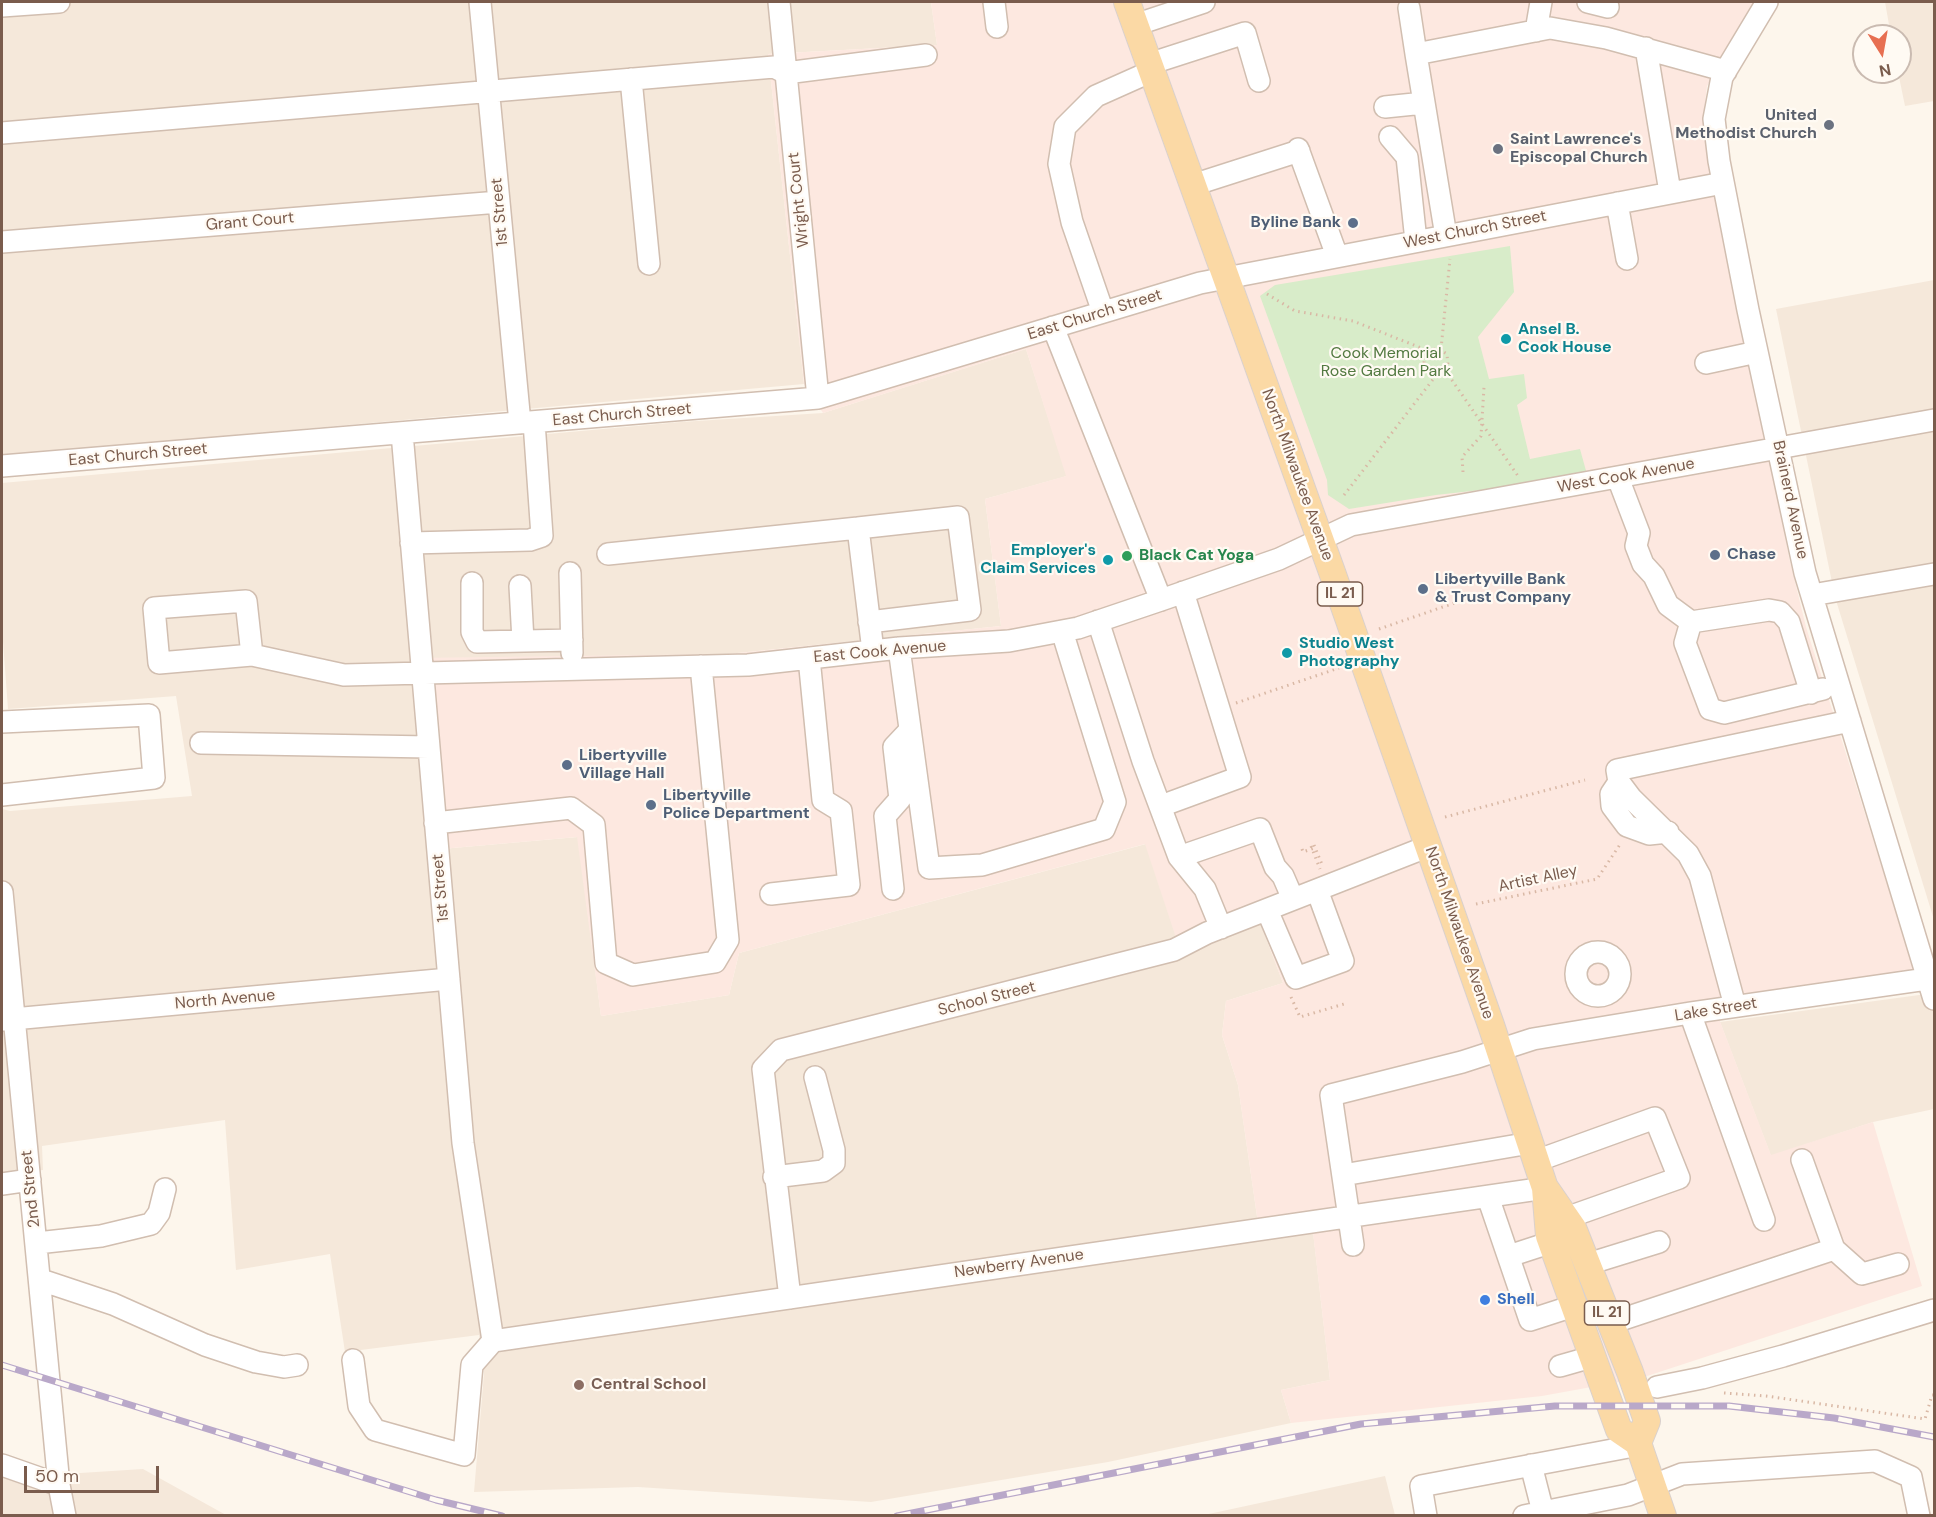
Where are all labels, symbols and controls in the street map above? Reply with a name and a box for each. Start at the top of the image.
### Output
north arrow [1852,24,1912,84]
text: N [1877,59,1893,82]
place label: United Methodist Church [1675,106,1817,144]
marker: United Methodist Church [1822,118,1836,132]
place label: Saint Lawrence's Episcopal Church [1510,130,1648,168]
marker: Saint Lawrence's Episcopal Church [1491,142,1505,156]
street label: Wright Court [784,151,814,249]
street label: 1st Street [487,177,513,247]
street label: West Church Street [1402,207,1548,253]
street label: Grant Court [205,209,295,235]
place label: Byline Bank [1251,213,1341,233]
marker: Byline Bank [1346,216,1360,230]
street label: East Church Street [1026,285,1164,345]
place label: Ansel B. Cook House [1518,320,1612,358]
marker: Ansel B. Cook House [1499,332,1513,346]
park label: Cook Memorial Rose Garden Park [1321,344,1451,382]
street label: North Milwaukee Avenue [1257,387,1337,563]
street label: East Church Street [552,399,692,431]
street label: East Church Street [68,439,208,471]
street label: Brainerd Avenue [1768,439,1812,561]
street label: West Cook Avenue [1556,454,1696,498]
place label: Employer's Claim Services [980,541,1096,579]
place label: Chase [1727,545,1776,565]
place label: Black Cat Yoga [1139,546,1254,566]
marker: Chase [1708,548,1722,562]
marker: Black Cat Yoga [1120,549,1134,563]
marker: Employer's Claim Services [1101,553,1115,567]
place label: Libertyville Bank & Trust Company [1435,570,1571,608]
road number: IL 21 [1318,582,1362,606]
marker: Libertyville Bank & Trust Company [1416,582,1430,596]
place label: Studio West Photography [1299,634,1399,672]
street label: East Cook Avenue [813,637,947,667]
marker: Studio West Photography [1280,646,1294,660]
place label: Libertyville Village Hall [579,746,667,784]
marker: Libertyville Village Hall [560,758,574,772]
place label: Libertyville Police Department [663,786,810,824]
marker: Libertyville Police Department [644,798,658,812]
street label: North Milwaukee Avenue [1420,844,1498,1022]
street label: 1st Street [428,853,454,923]
street label: Artist Alley [1497,861,1579,897]
street label: School Street [936,978,1038,1020]
street label: North Avenue [174,986,276,1014]
street label: Lake Street [1673,994,1759,1026]
street label: 2nd Street [17,1149,45,1229]
street label: Newberry Avenue [953,1245,1085,1283]
place label: Shell [1497,1290,1535,1310]
marker: Shell [1478,1293,1492,1307]
road number: IL 21 [1584,1301,1630,1325]
place label: Central School [591,1375,706,1395]
marker: Central School [572,1378,586,1392]
scale bar [27,1454,162,1492]
text: 50 m [35,1464,79,1488]

